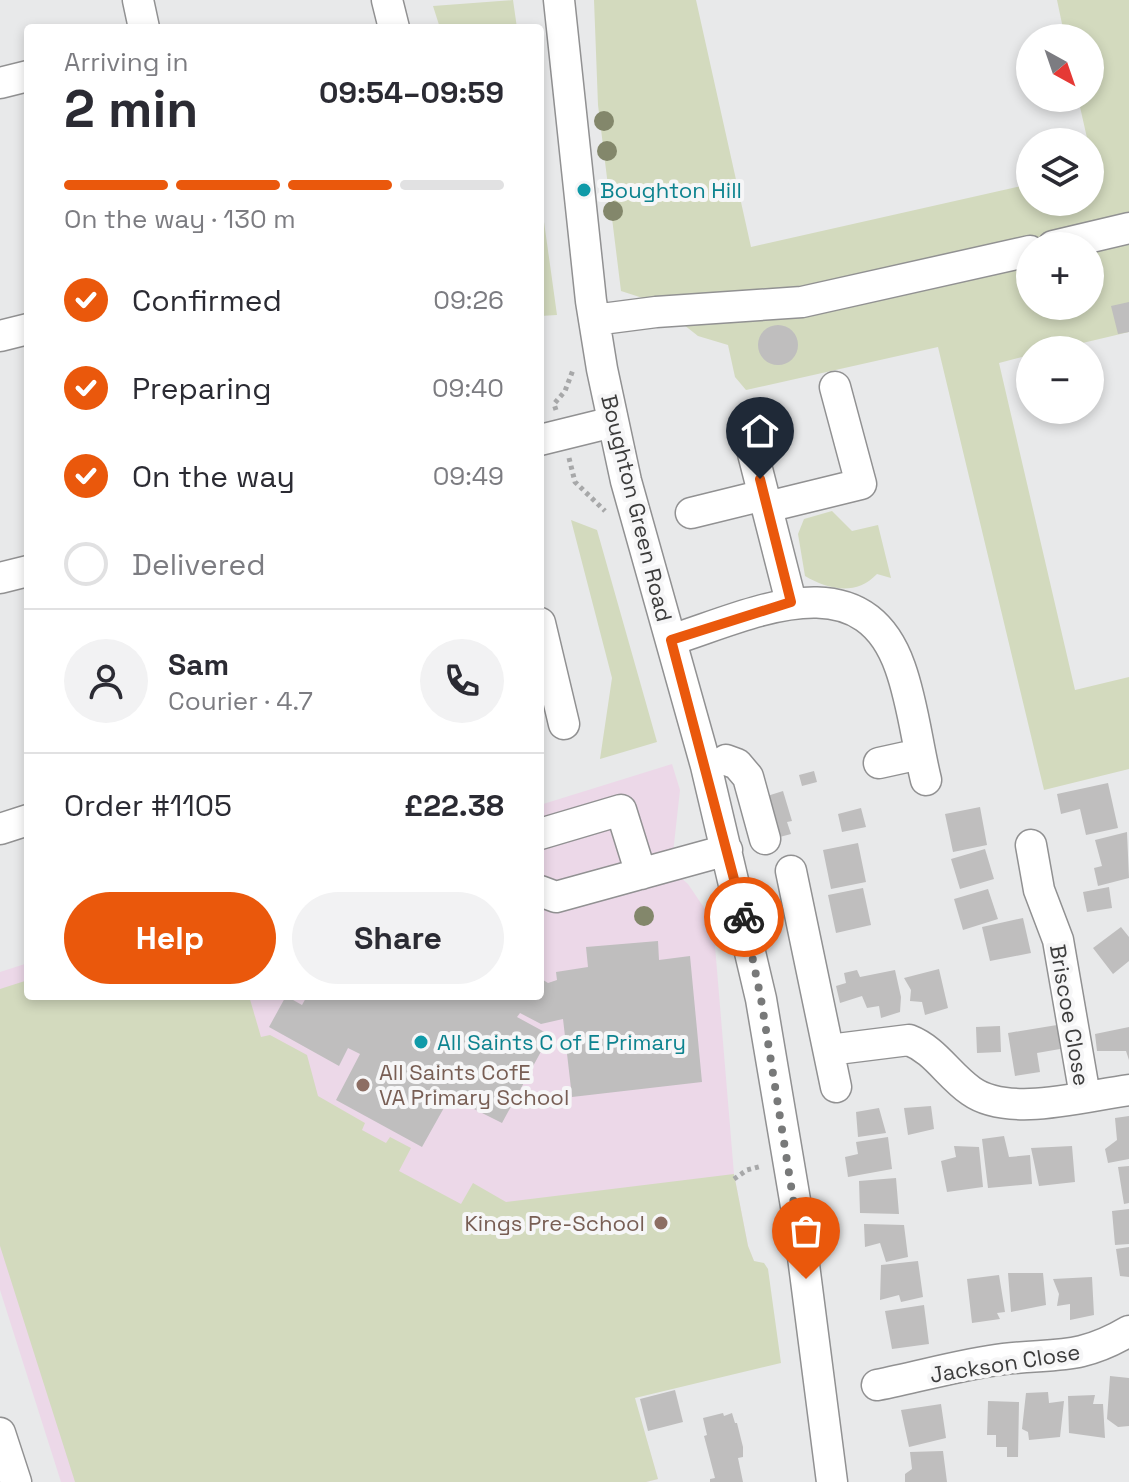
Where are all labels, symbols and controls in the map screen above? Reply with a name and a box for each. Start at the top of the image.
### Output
north arrow [1016,24,1104,112]
map controls [1016,24,1104,424]
text: Arriving in [64,45,188,79]
text: 09:54–09:59 [319,73,504,112]
text: 2 min [64,76,198,142]
button: layers [1016,128,1104,216]
place label: Boughton Hill [600,176,742,204]
marker: Boughton Hill [575,181,593,199]
text: On the way · 130 m [64,202,296,236]
button: + [1016,232,1104,320]
icon: check [64,278,108,322]
text: Confirmed [132,281,282,320]
text: 09:26 [433,283,504,317]
button: − [1016,336,1104,424]
icon: check [64,366,108,410]
text: Preparing [132,369,271,408]
text: 09:40 [432,371,504,405]
street label: Boughton Green Road [595,392,679,624]
pin [726,397,794,479]
icon: home [738,409,782,453]
icon: check [64,454,108,498]
text: On the way [132,457,295,496]
text: 09:49 [433,459,504,493]
text: Delivered [132,545,266,584]
button: person [64,639,148,723]
button: phone [420,639,504,723]
text: Sam [168,645,229,684]
text: Courier · 4.7 [168,684,313,718]
text: Order #1105 [64,786,232,825]
text: £22.38 [404,786,504,825]
courier [704,877,784,957]
button: Help [64,892,276,984]
button: Share [292,892,504,984]
icon: bike [722,895,766,939]
street label: Briscoe Close [1044,942,1096,1088]
place label: All Saints C of E Primary [437,1028,686,1056]
marker: All Saints C of E Primary [412,1033,430,1051]
place label: All Saints CofE VA Primary School [379,1058,569,1111]
marker: All Saints CofE VA Primary School [354,1076,372,1094]
pin [772,1197,840,1279]
place label: Kings Pre-School [464,1209,645,1237]
icon: bag [784,1209,828,1253]
marker: Kings Pre-School [652,1214,670,1232]
street label: Jackson Close [928,1337,1082,1389]

